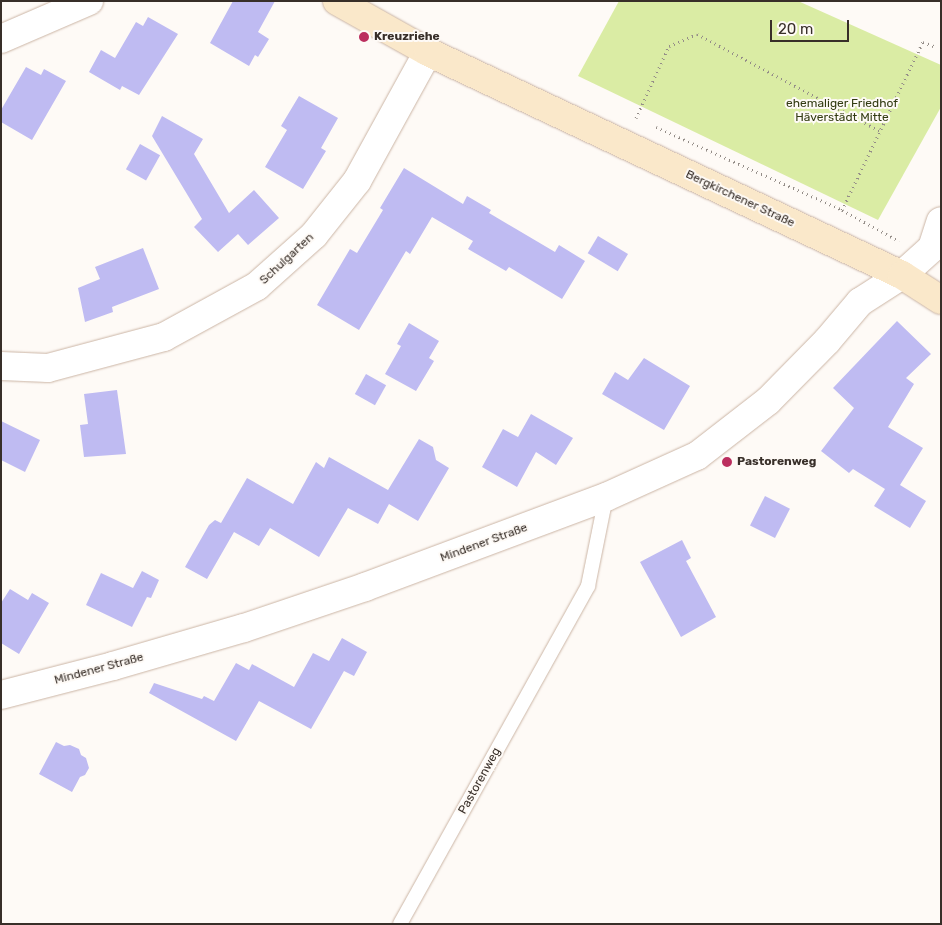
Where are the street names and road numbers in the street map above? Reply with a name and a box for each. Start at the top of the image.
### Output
street label: Bergkirchener Straße [683,167,797,231]
street label: Schulgarten [257,230,317,288]
street label: Mindener Straße [438,520,530,566]
street label: Mindener Straße [53,650,145,688]
street label: Pastorenweg [456,745,504,817]

